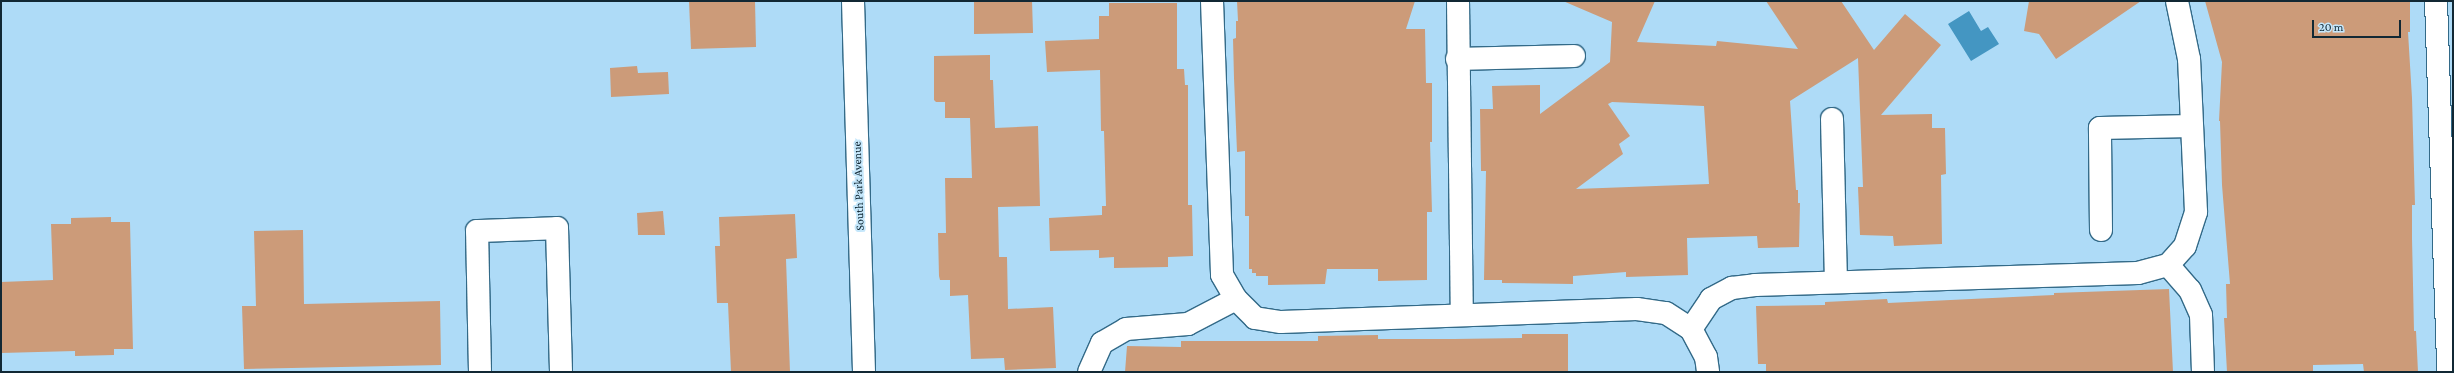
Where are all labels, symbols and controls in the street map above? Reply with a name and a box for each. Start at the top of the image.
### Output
scale bar [2314,12,2403,38]
text: 20 m [2319,20,2343,34]
street label: South Park Avenue [850,141,868,231]

